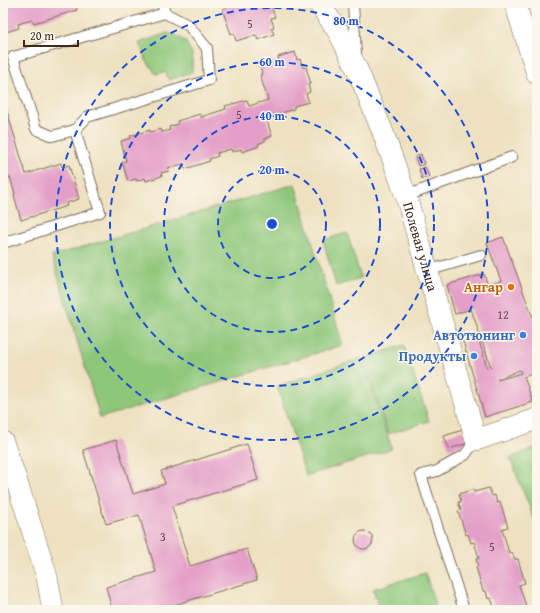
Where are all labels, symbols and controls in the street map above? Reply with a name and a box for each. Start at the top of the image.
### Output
text: 80 m [333,12,359,29]
house number: 5 [247,15,253,32]
scale bar [24,22,78,48]
text: 20 m [30,27,54,44]
text: 60 m [259,53,285,70]
house number: 5 [236,106,242,123]
text: 40 m [259,107,285,124]
text: 20 m [259,161,285,178]
street label: Полевая улица [398,200,443,294]
centre of rings [265,217,279,231]
place label: Ангар [464,277,503,297]
marker: Ангар [506,282,516,292]
house number: 12 [497,306,509,323]
place label: Автотюнинг [433,325,516,345]
marker: Автотюнинг [518,330,528,340]
place label: Продукты [399,346,466,366]
marker: Продукты [469,351,479,361]
house number: 3 [160,528,166,545]
house number: 5 [489,538,495,555]

